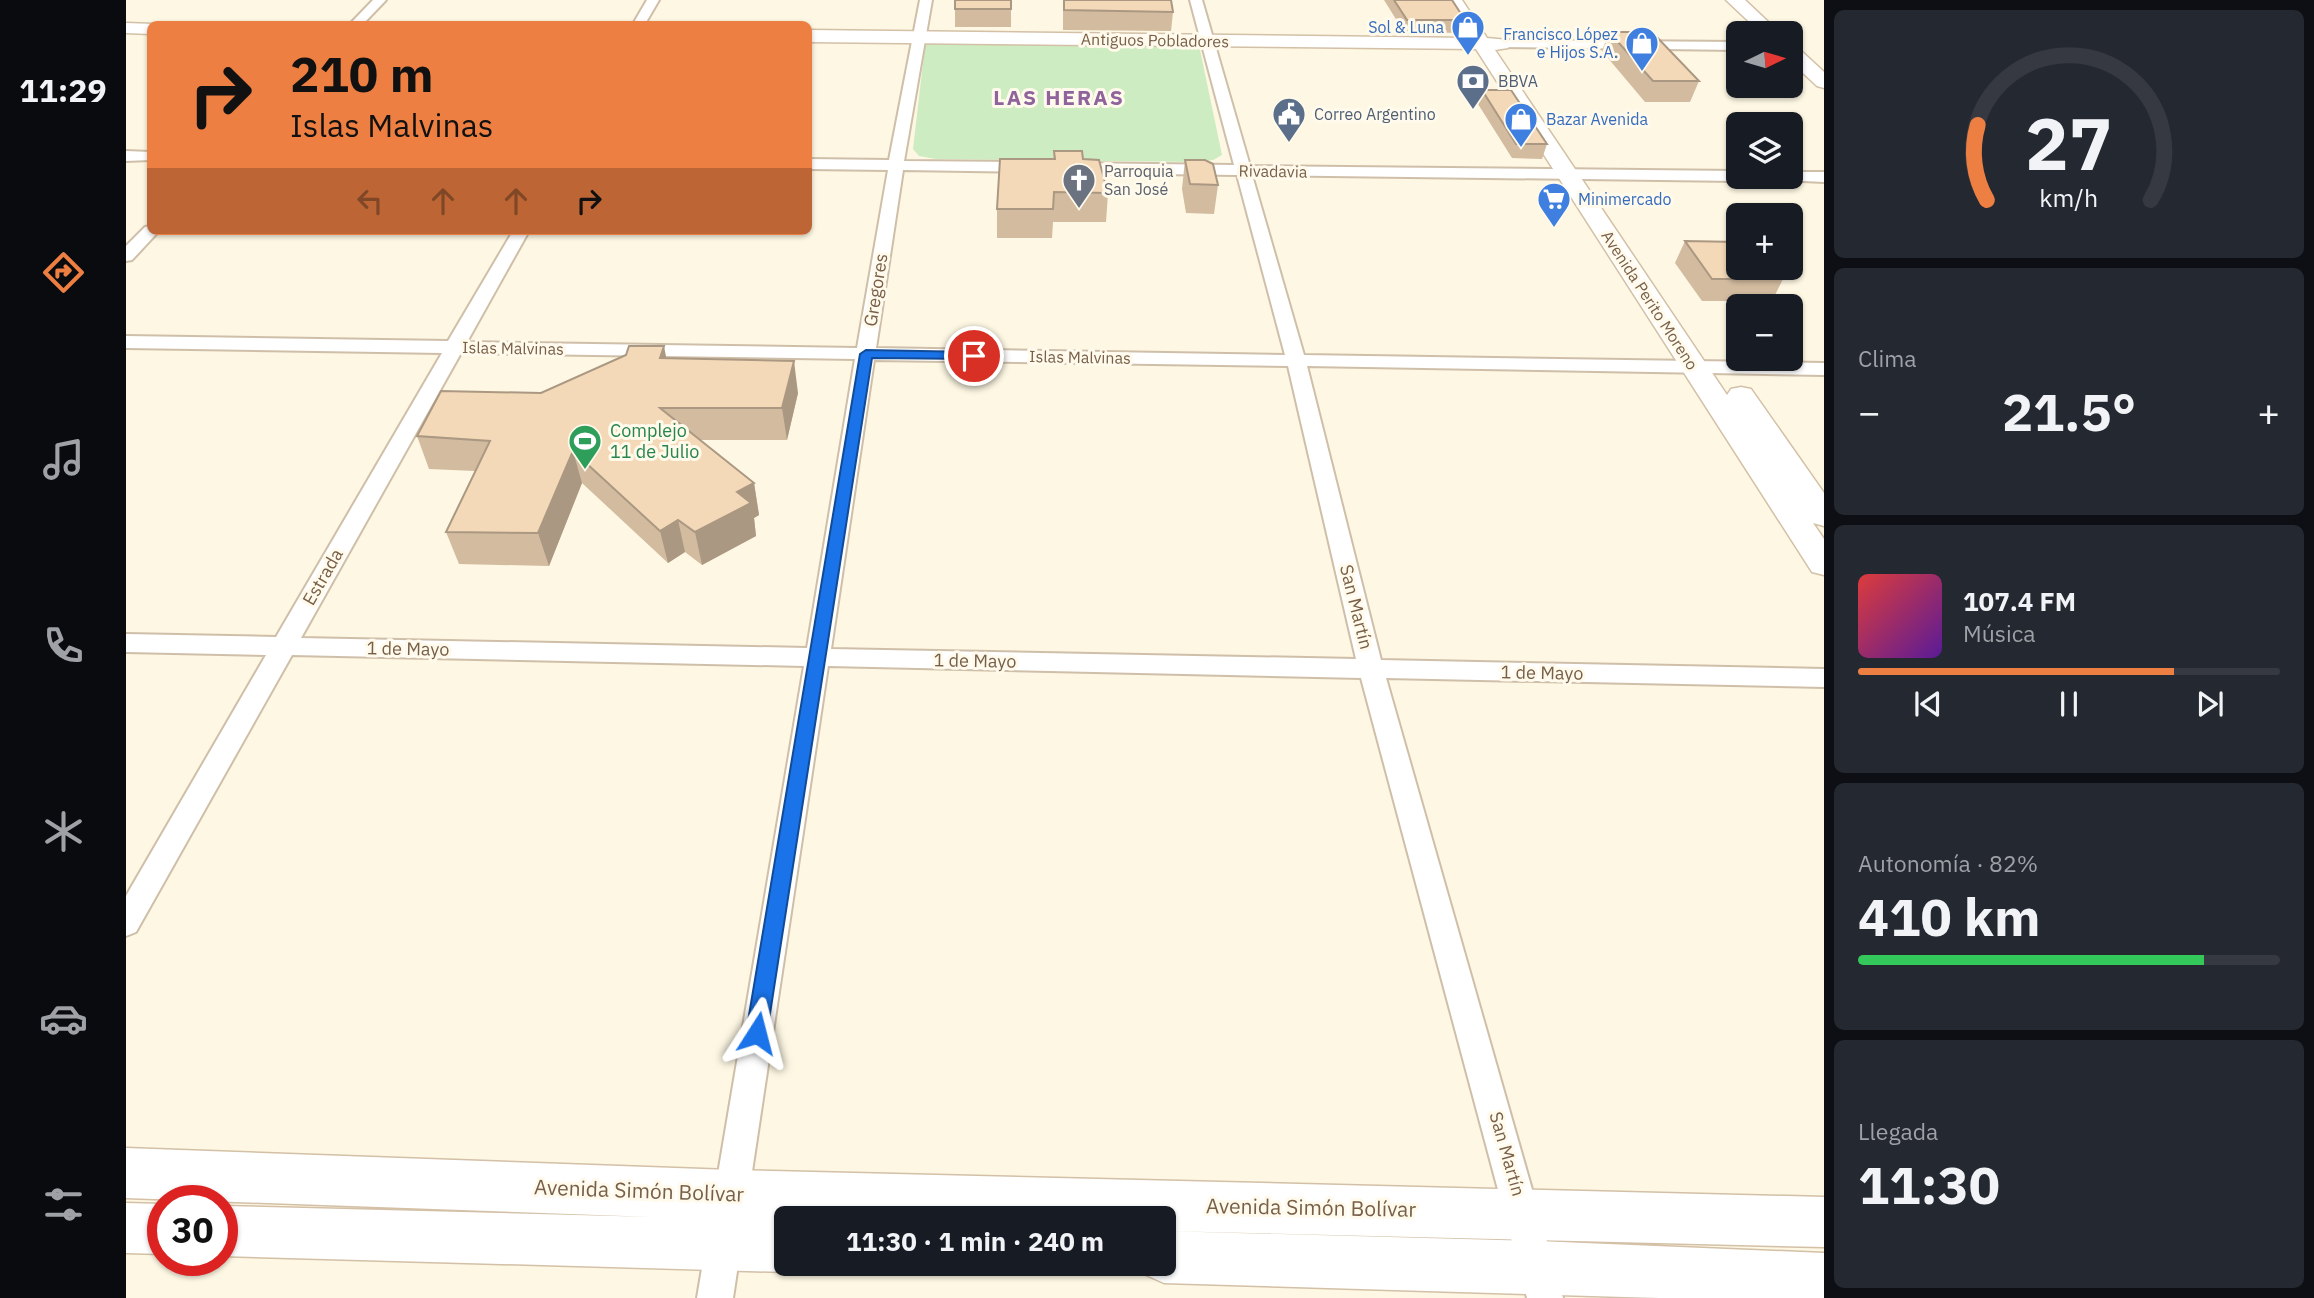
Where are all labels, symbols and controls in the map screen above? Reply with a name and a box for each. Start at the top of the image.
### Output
shop icon: Sol & Luna [1449,8,1487,57]
place label: Sol & Luna [1368,17,1444,37]
north arrow [1726,21,1802,98]
map controls [1726,21,1803,371]
place label: Francisco López e Hijos S.A. [1503,24,1618,62]
shop icon: Francisco López e Hijos S.A. [1623,24,1661,73]
street label: Antiguos Pobladores [1081,29,1229,51]
text: 210 m [290,42,434,105]
icon: right [175,49,266,140]
bank icon: BBVA [1454,62,1492,111]
text: 11:29 [19,69,107,111]
place label: BBVA [1498,71,1538,91]
district label: LAS HERAS [993,83,1125,111]
public building icon: Correo Argentino [1270,95,1308,144]
text: 27 [2025,95,2113,190]
shop icon: Bazar Avenida [1502,100,1540,149]
text: Islas Malvinas [290,104,493,146]
place label: Correo Argentino [1314,104,1436,124]
place label: Bazar Avenida [1546,109,1648,129]
button: layers [1726,112,1803,189]
street label: Rivadavia [1239,160,1308,182]
church icon: Parroquia San José [1060,161,1098,210]
place label: Parroquia San José [1104,161,1174,199]
supermarket icon: Minimercado [1535,180,1573,229]
text: km/h [2040,181,2098,214]
icon: left [351,182,389,220]
icon: ahead [424,182,462,220]
icon: ahead [497,182,535,220]
icon: right [570,182,608,220]
place label: Minimercado [1578,189,1671,209]
button: + [1726,203,1803,280]
street label: Avenida Perito Moreno [1597,227,1703,373]
icon: directions [39,248,88,297]
street label: Gregores [858,252,893,328]
button: − [1726,294,1803,371]
pin [944,326,1004,386]
street label: Islas Malvinas [462,337,564,359]
icon: arrive [955,337,993,375]
text: Clima [1858,343,1917,373]
street label: Islas Malvinas [1029,346,1131,368]
text: 21.5° [2002,378,2136,445]
text: − [1858,387,1881,436]
text: + [2257,387,2280,436]
place label: Complejo 11 de Julio [610,419,699,463]
sports icon: Complejo 11 de Julio [566,422,604,471]
icon: music [39,435,88,484]
street label: Estrada [297,544,348,609]
street label: San Martín [1335,562,1378,652]
text: 107.4 FM [1963,584,2076,618]
text: Música [1963,618,2036,648]
icon: phone [39,621,88,670]
street label: 1 de Mayo [366,636,450,661]
street label: 1 de Mayo [933,648,1017,673]
street label: 1 de Mayo [1500,660,1584,685]
icon: previous [1909,685,1947,723]
icon: pause [2050,685,2088,723]
icon: next [2191,685,2229,723]
icon: climate [39,807,88,856]
text: Autonomía · 82% [1858,848,2038,878]
text: 410 km [1858,883,2040,950]
icon: car [39,994,88,1043]
position arrow [720,996,794,1070]
street label: San Martín [1485,1109,1530,1199]
text: Llegada [1858,1116,1938,1146]
text: 11:30 [1858,1151,2000,1218]
street label: Avenida Simón Bolívar [534,1172,745,1208]
icon: filters [39,1180,88,1229]
speed limit sign: 30 [147,1185,238,1276]
street label: Avenida Simón Bolívar [1206,1191,1417,1223]
text: 11:30 · 1 min · 240 m [846,1224,1104,1258]

